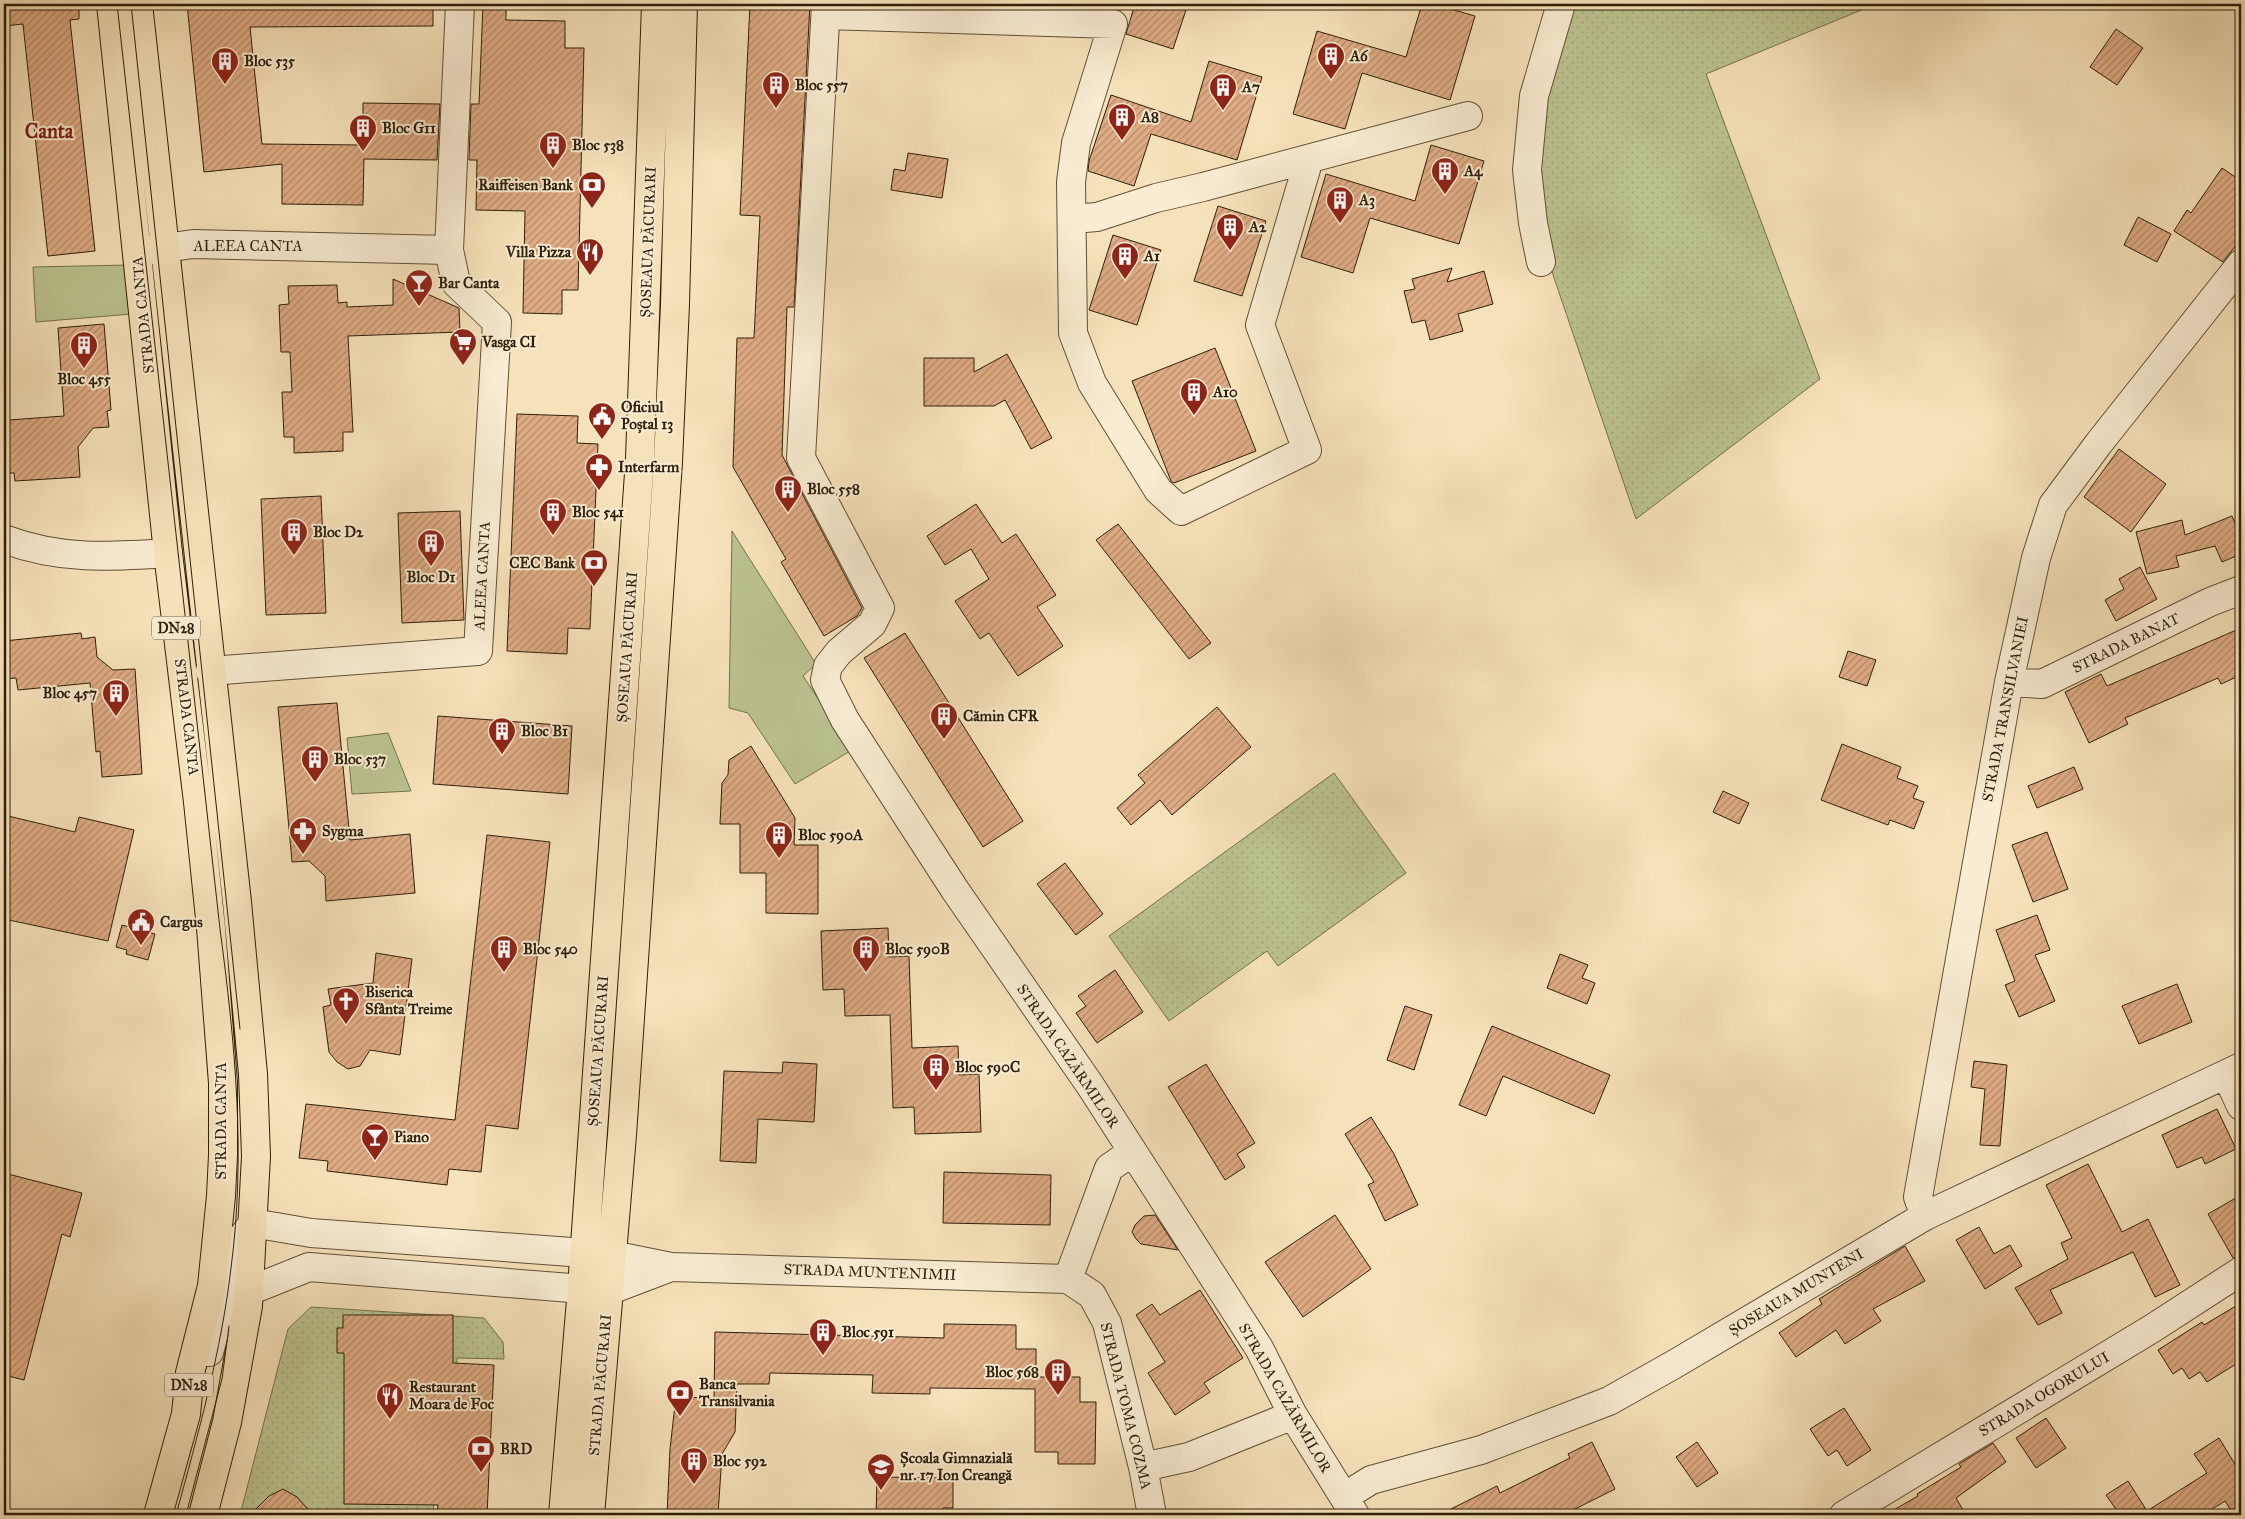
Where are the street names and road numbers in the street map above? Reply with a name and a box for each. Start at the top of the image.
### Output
street label: ȘOSEAUA PĂCURARI [636,166,660,318]
street label: ALEEA CANTA [192,237,303,255]
street label: STRADA CANTA [128,256,158,374]
street label: ALEEA CANTA [470,521,494,632]
street label: ȘOSEAUA PĂCURARI [613,571,641,723]
street label: STRADA BANAT [2069,609,2183,677]
street label: STRADA TRANSILVANIEI [1978,615,2032,803]
road number: DN28 [152,616,200,640]
street label: STRADA CANTA [171,658,203,776]
street label: ȘOSEAUA PĂCURARI [584,975,612,1127]
street label: STRADA CAZĂRMILOR [1013,981,1123,1132]
street label: STRADA CANTA [212,1062,230,1180]
street label: ȘOSEAUA MUNTENI [1725,1245,1867,1339]
street label: STRADA MUNTENIMII [783,1260,957,1284]
street label: STRADA PĂCURARI [585,1313,615,1457]
street label: STRADA CAZĂRMILOR [1235,1320,1335,1476]
street label: STRADA TOMA COZMA [1097,1321,1155,1491]
street label: STRADA OGORULUI [1975,1348,2113,1440]
road number: DN28 [165,1374,213,1396]

